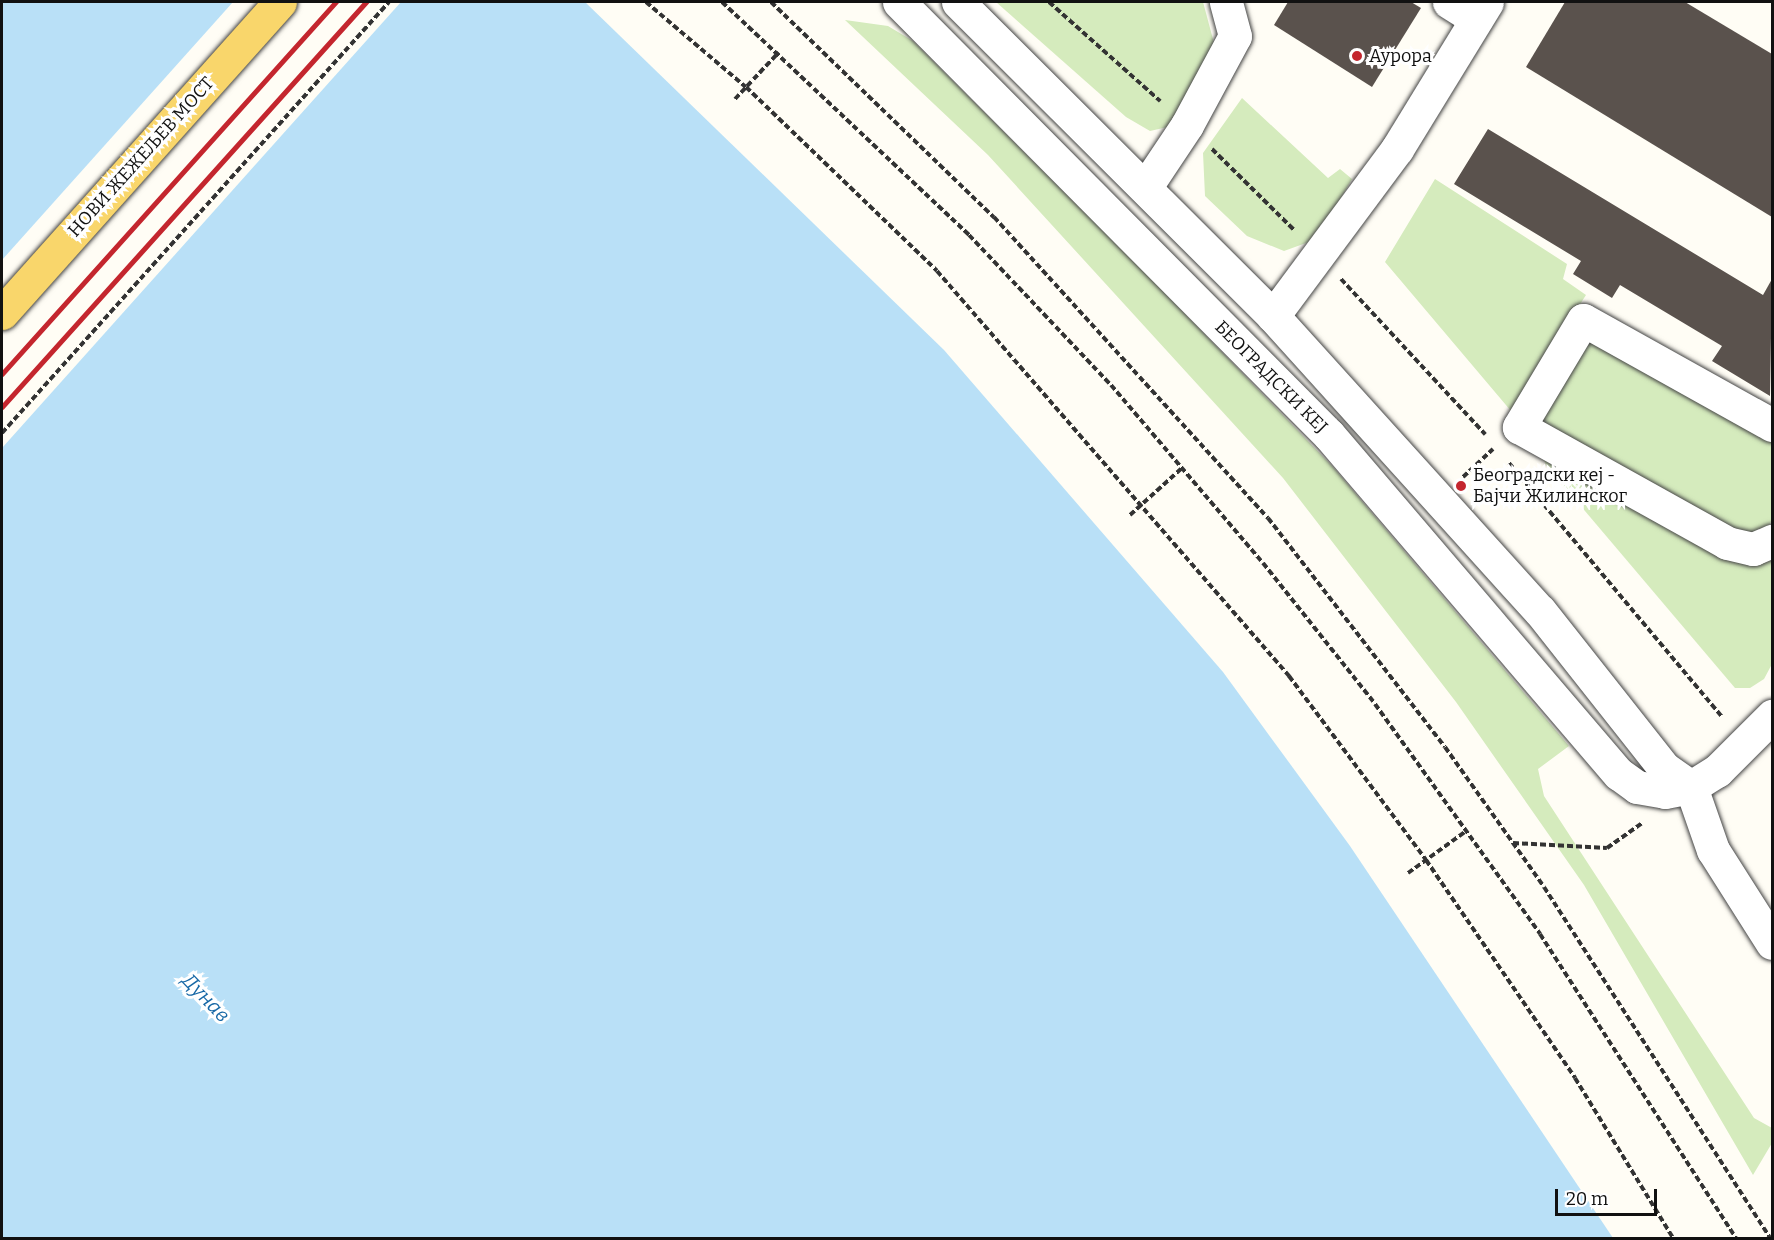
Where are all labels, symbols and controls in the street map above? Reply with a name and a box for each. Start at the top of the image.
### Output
place label: Аурора [1369,45,1432,67]
marker: Аурора [1350,49,1364,63]
street label: НОВИ ЖЕЖЕЉЕВ МОСТ [64,73,218,241]
street label: БЕОГРАДСКИ КЕЈ [1210,316,1332,438]
place label: Београдски кеј - Бајчи Жилинског [1473,465,1627,508]
marker: Београдски кеј - Бајчи Жилинског [1454,479,1468,493]
water label: Дунав [177,969,235,1027]
scale bar [1558,1177,1660,1215]
text: 20 m [1566,1188,1608,1210]

